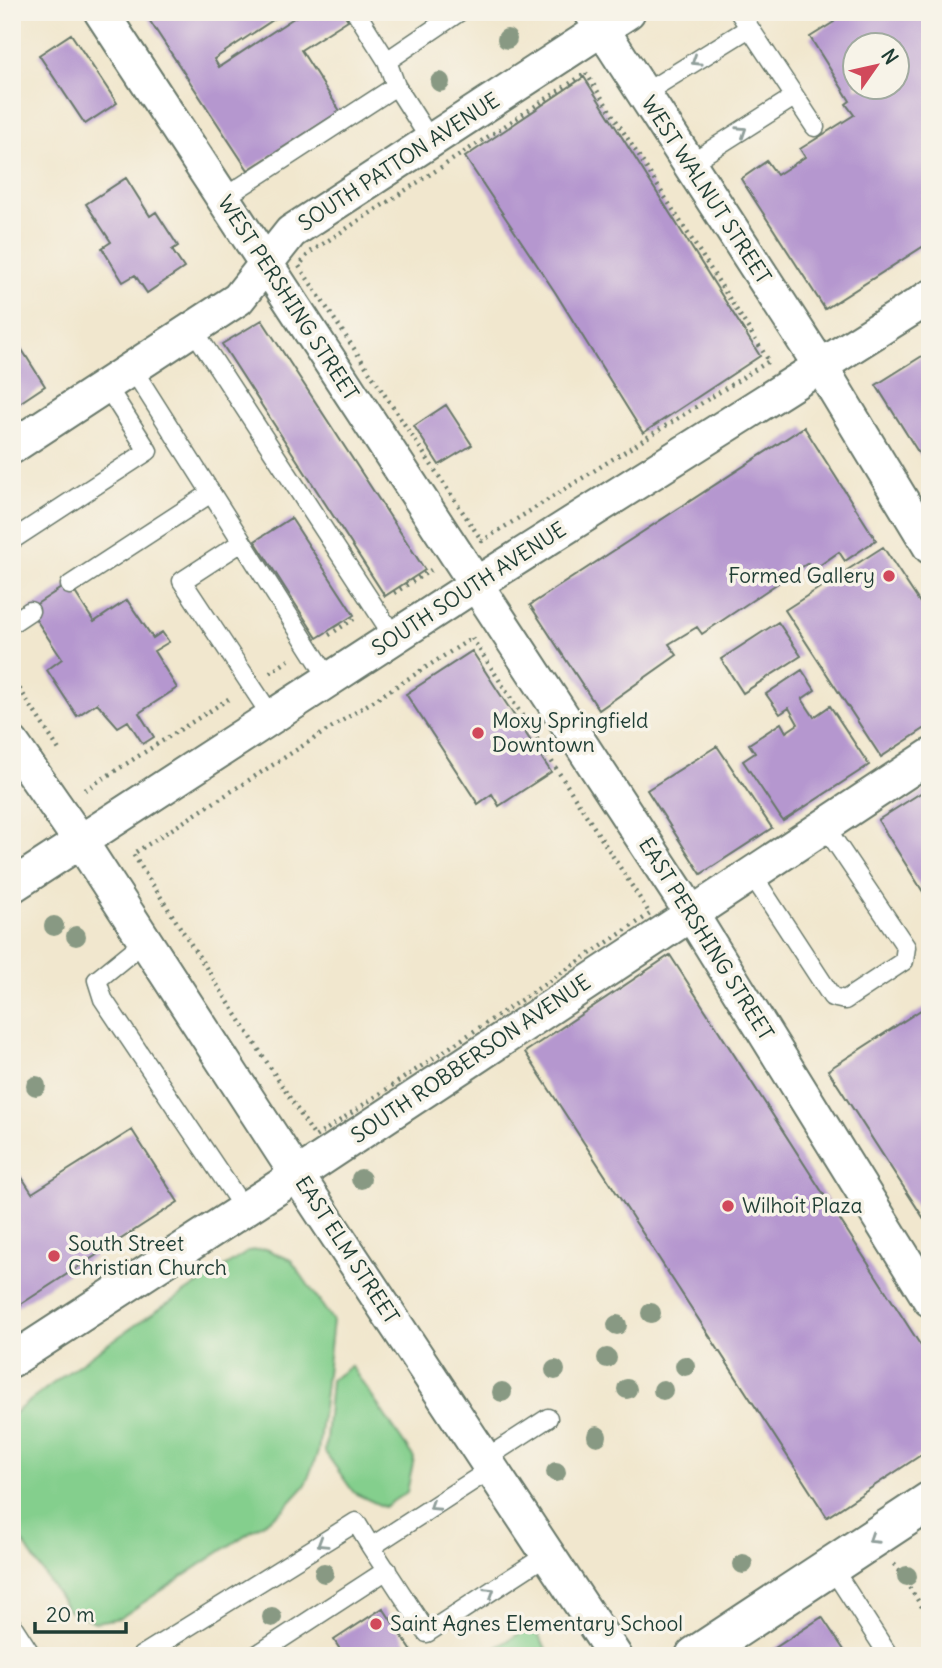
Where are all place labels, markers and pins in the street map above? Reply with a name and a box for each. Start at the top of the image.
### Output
place label: Formed Gallery [728,562,875,589]
marker: Formed Gallery [881,568,897,584]
place label: Moxy Springfield Downtown [492,707,648,758]
marker: Moxy Springfield Downtown [470,725,486,741]
place label: Wilhoit Plaza [742,1192,862,1219]
marker: Wilhoit Plaza [720,1198,736,1214]
place label: South Street Christian Church [68,1230,227,1281]
marker: South Street Christian Church [46,1248,62,1264]
place label: Saint Agnes Elementary School [390,1610,683,1637]
marker: Saint Agnes Elementary School [368,1616,384,1632]

